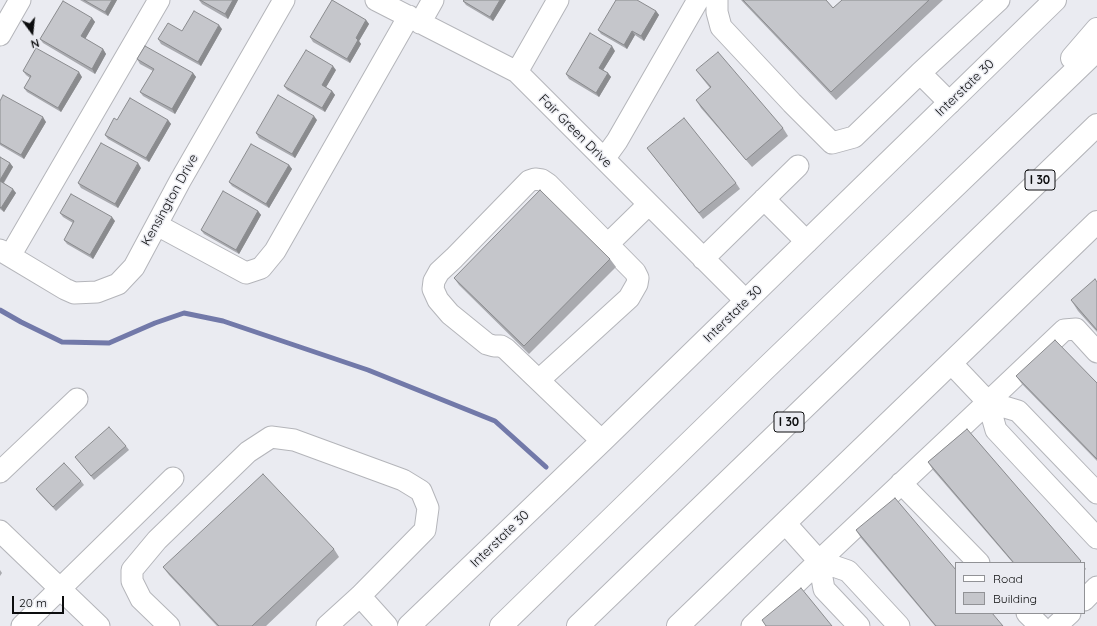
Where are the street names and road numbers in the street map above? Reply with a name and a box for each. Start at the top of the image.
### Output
street label: Interstate 30 [932,56,998,120]
street label: Fair Green Drive [535,91,615,171]
street label: Kensington Drive [138,151,202,249]
road number: I 30 [1025,170,1055,190]
street label: Interstate 30 [700,282,766,346]
road number: I 30 [774,412,804,432]
street label: Interstate 30 [467,507,533,571]

